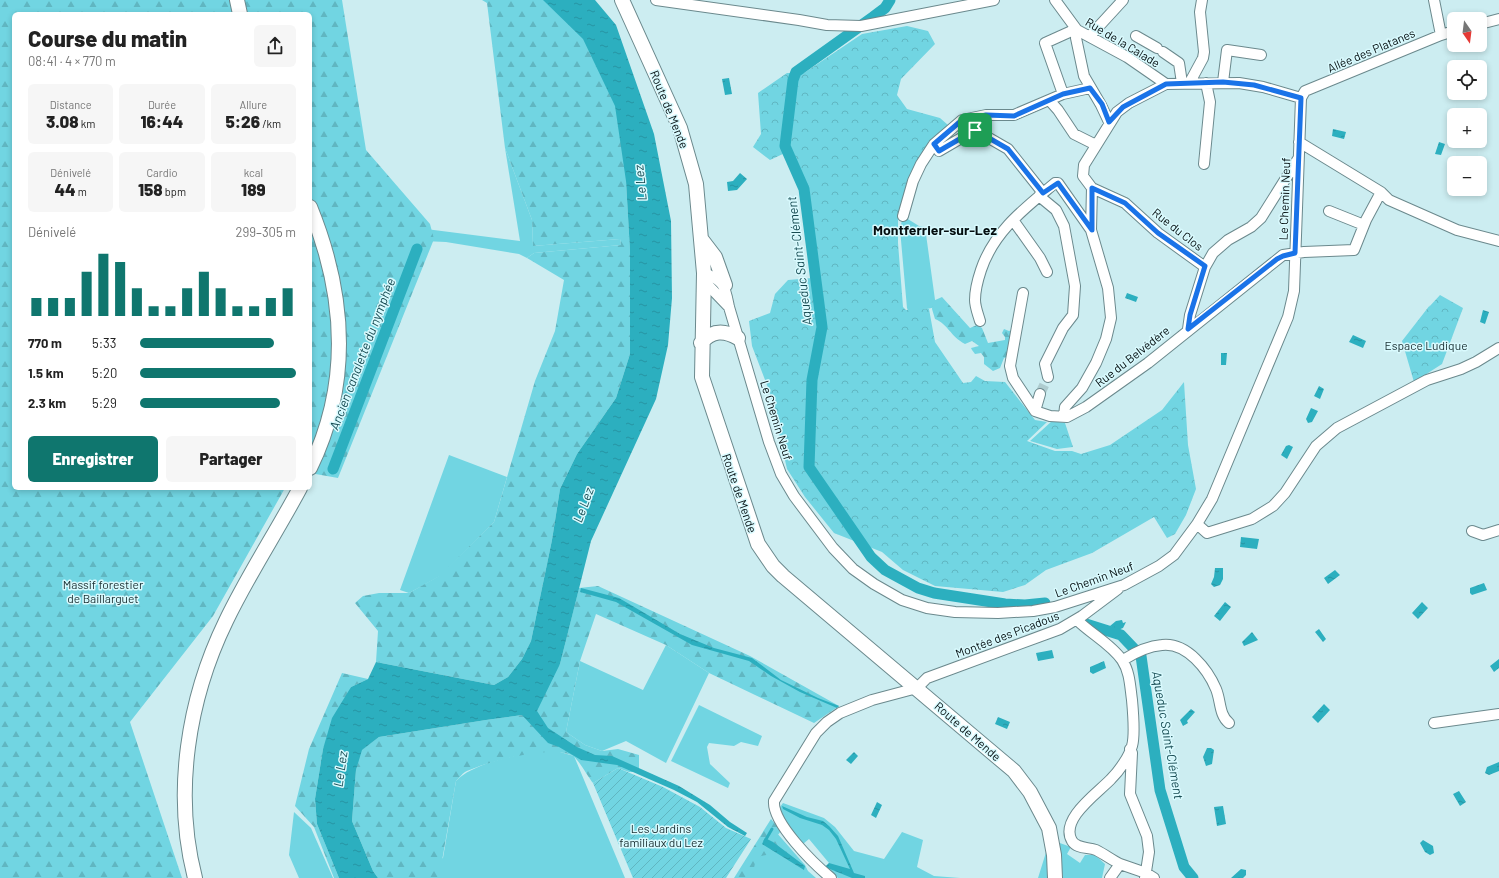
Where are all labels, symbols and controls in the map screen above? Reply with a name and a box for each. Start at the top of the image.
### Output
north arrow [1447,12,1487,52]
map controls [1447,12,1487,196]
street label: Rue de la Calade [1083,14,1163,70]
text: Course du matin [28,25,187,51]
button: share [254,25,296,67]
street label: Allée des Platanes [1325,25,1417,75]
text: 08:41 · 4 × 770 m [28,53,116,69]
button: locate [1447,60,1487,100]
street label: Route de Mende [648,68,692,150]
text: Distance [50,98,92,111]
text: Durée [148,98,176,111]
text: Allure [240,98,267,111]
button: + [1447,108,1487,148]
text: 3.08 [46,111,79,131]
text: 16:44 [141,111,183,131]
text: 5:26 [225,111,260,131]
pin [958,113,992,147]
text: km [79,117,95,130]
text: /km [260,117,281,130]
icon: arrive [964,119,986,141]
button: − [1447,156,1487,196]
street label: Le Chemin Neuf [1276,157,1292,241]
water label: Le Lez [630,164,650,202]
text: Dénivelé [50,166,91,179]
text: Cardio [147,166,177,179]
text: kcal [244,166,263,179]
text: 44 [54,179,76,199]
text: 158 [138,179,163,199]
text: 189 [241,179,266,199]
text: m [76,185,87,198]
text: bpm [163,185,186,198]
water label: Aqueduc Saint-Clément [783,195,815,326]
street label: Rue du Clos [1150,205,1206,253]
district label: Montferrier-sur-Lez [873,221,998,238]
text: Dénivelé [28,224,76,240]
text: 299–305 m [236,224,296,240]
water label: Ancien canalette du nymphée [326,276,398,432]
street label: Rue du Belvédère [1092,323,1172,389]
text: 770 m [28,335,62,351]
text: 5:33 [92,335,116,351]
park label: Espace Ludique [1384,338,1468,352]
text: 1.5 km [28,365,64,381]
text: 5:20 [92,365,117,381]
street label: Le Chemin Neuf [758,378,796,462]
text: 2.3 km [28,395,66,411]
text: 5:29 [92,395,117,411]
button: Enregistrer [28,436,158,482]
button: Partager [166,436,296,482]
street label: Route de Mende [720,452,760,534]
water label: Le Lez [569,485,597,525]
street label: Le Chemin Neuf [1053,558,1135,600]
park label: Massif forestier de Baillarguet [63,577,144,605]
street label: Montée des Picadous [953,608,1061,660]
water label: Aqueduc Saint-Clément [1149,670,1187,801]
street label: Route de Mende [932,699,1004,763]
water label: Le Lez [330,750,350,788]
park label: Les Jardins familiaux du Lez [619,821,703,849]

